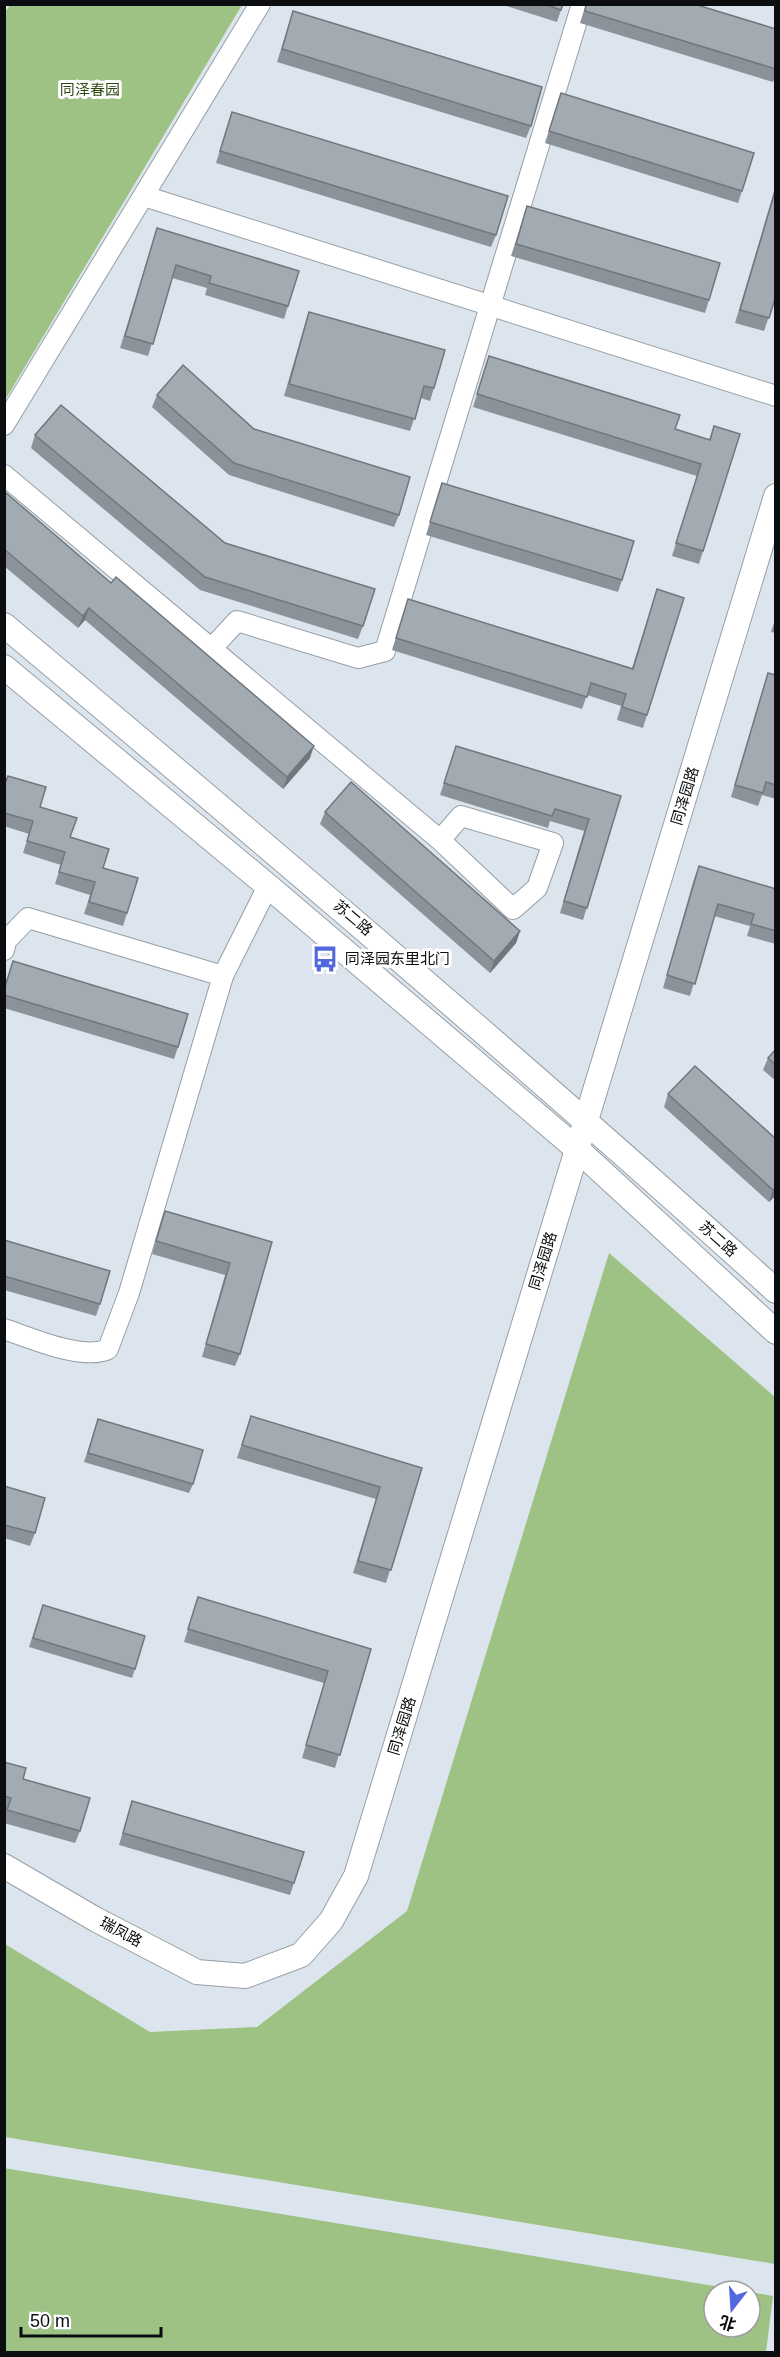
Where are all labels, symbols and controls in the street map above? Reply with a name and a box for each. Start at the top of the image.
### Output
park label: 同泽春园 [60,81,120,98]
street label: 同泽园路 [668,765,701,827]
street label: 苏二路 [331,897,376,939]
bus stop icon: 同泽园东里北门 [310,944,340,974]
place label: 同泽园东里北门 [345,950,450,967]
street label: 苏二路 [696,1217,741,1260]
street label: 同泽园路 [526,1230,559,1292]
street label: 同泽园路 [385,1695,418,1757]
street label: 瑞凤路 [97,1913,145,1950]
north arrow [702,2279,762,2339]
scale bar [21,2300,160,2338]
text: 50 m [30,2311,70,2331]
text: 北 [718,2312,738,2333]

